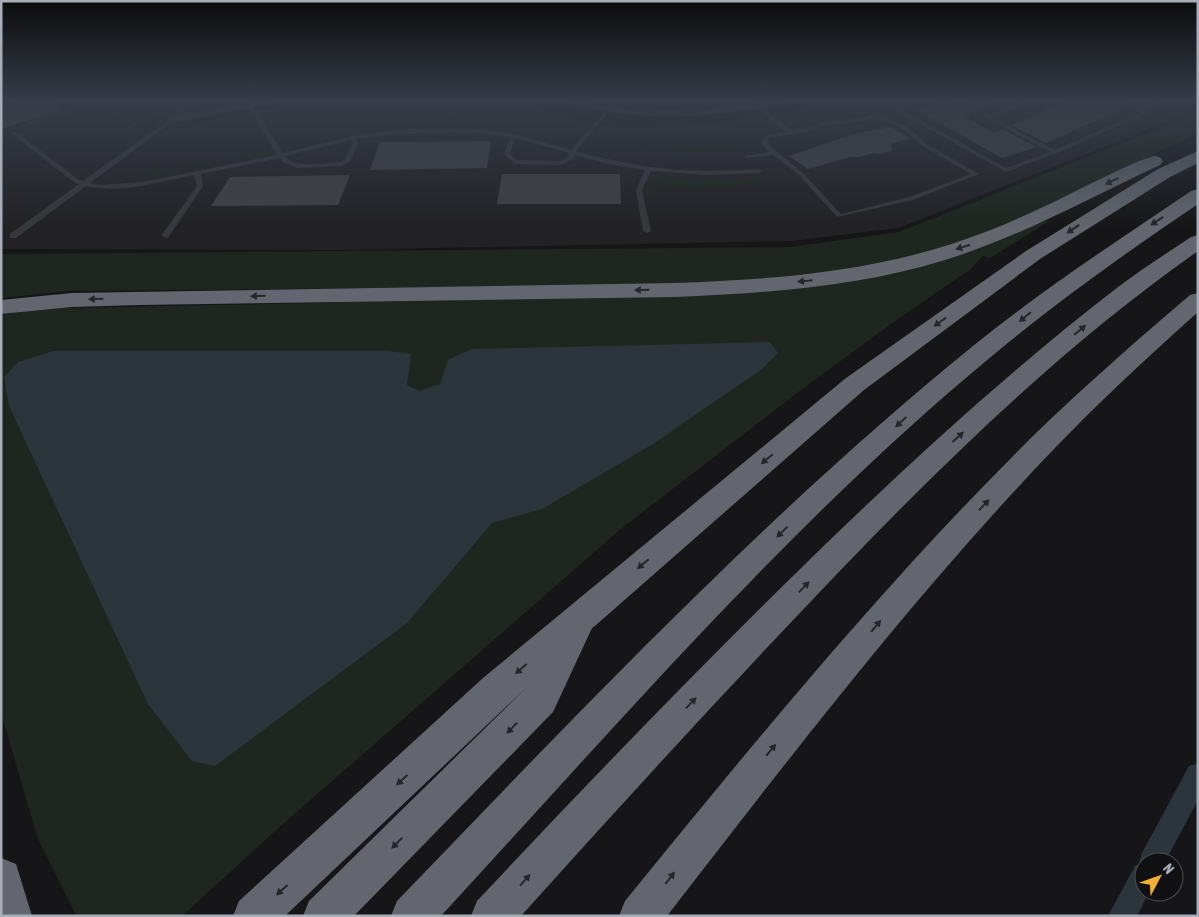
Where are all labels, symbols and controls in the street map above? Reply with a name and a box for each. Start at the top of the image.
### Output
one-way arrow [1105,178,1119,186]
one-way arrow [1150,216,1163,226]
one-way arrow [1067,224,1080,234]
one-way arrow [955,243,970,251]
one-way arrow [796,277,812,285]
one-way arrow [634,286,650,294]
one-way arrow [250,292,266,300]
one-way arrow [87,295,103,303]
one-way arrow [1019,312,1032,323]
one-way arrow [933,317,947,327]
one-way arrow [1074,324,1087,335]
one-way arrow [895,416,908,427]
one-way arrow [952,431,964,443]
one-way arrow [761,453,773,465]
one-way arrow [978,499,990,511]
one-way arrow [777,526,789,538]
one-way arrow [637,558,649,570]
one-way arrow [798,581,810,593]
one-way arrow [871,620,882,633]
one-way arrow [516,663,528,675]
one-way arrow [685,697,697,709]
one-way arrow [506,721,518,733]
one-way arrow [766,744,777,757]
one-way arrow [397,774,409,786]
one-way arrow [391,837,403,849]
north arrow [1134,852,1184,902]
text: N [1160,860,1178,877]
one-way arrow [665,871,676,884]
one-way arrow [519,874,531,886]
one-way arrow [276,884,289,895]

